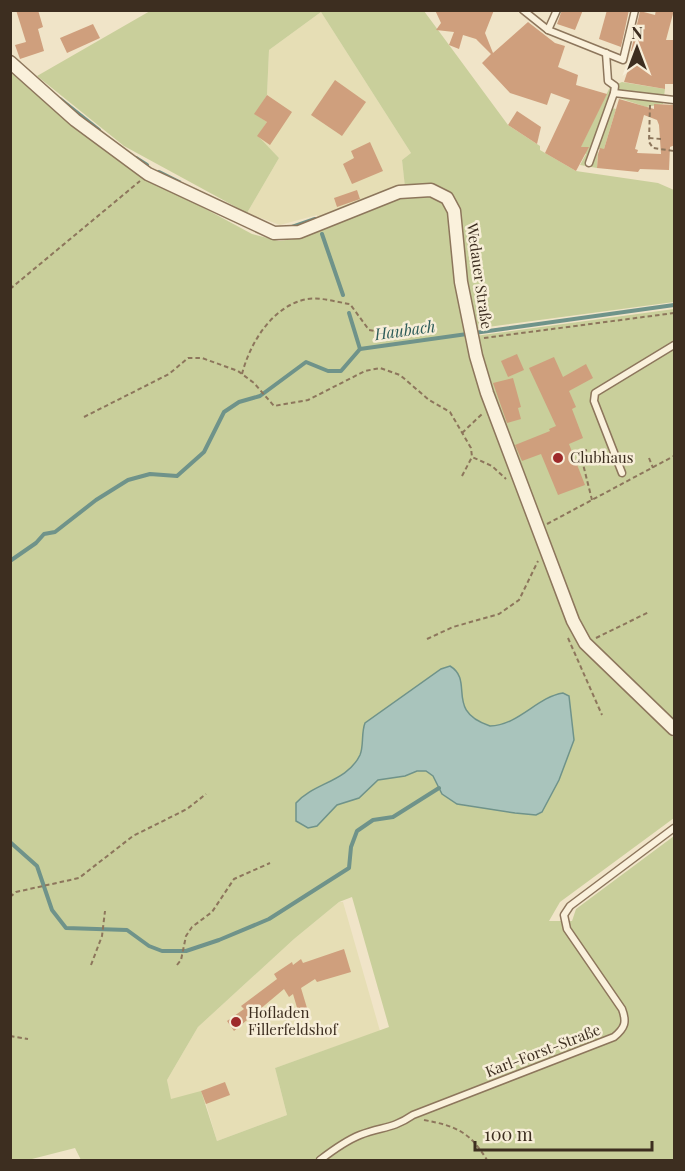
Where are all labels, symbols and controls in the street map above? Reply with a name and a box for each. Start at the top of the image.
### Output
north arrow [607,18,667,78]
text: N [631,22,643,43]
street label: Wedauer Straße [463,221,497,330]
water label: Haubach [372,315,437,344]
place label: Clubhaus [570,447,633,467]
marker: Clubhaus [551,451,565,465]
place label: Hofladen Fillerfeldshof [248,1002,338,1039]
marker: Hofladen Fillerfeldshof [229,1015,243,1029]
street label: Karl-Forst-Straße [482,1019,603,1081]
scale bar [475,1114,652,1152]
text: 100 m [484,1122,533,1146]

